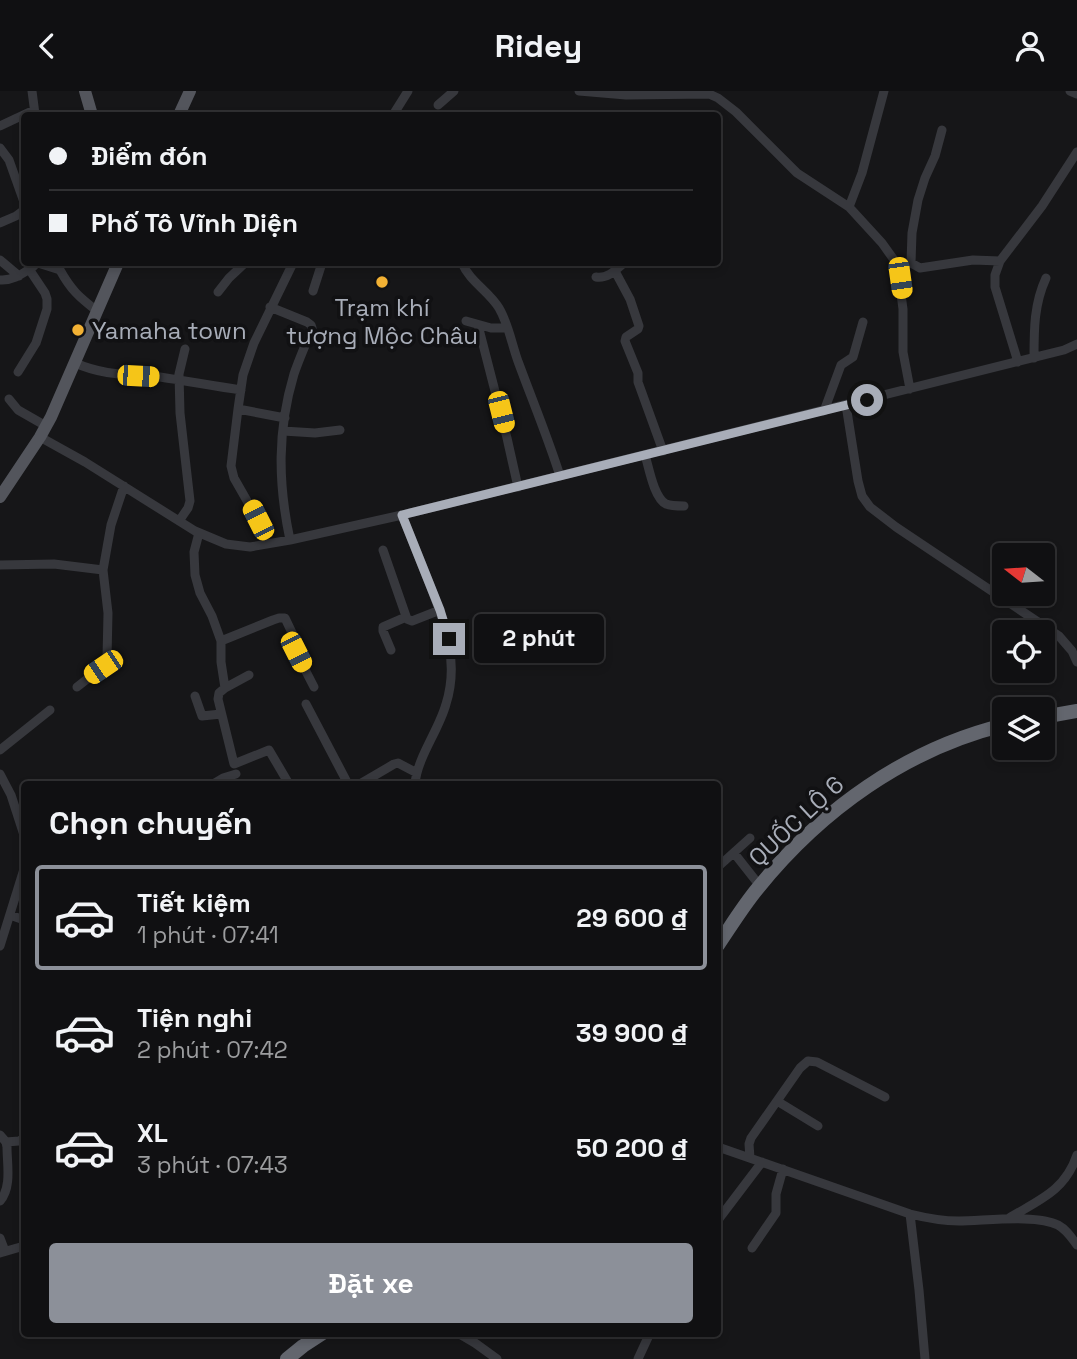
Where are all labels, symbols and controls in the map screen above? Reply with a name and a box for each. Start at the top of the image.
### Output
text: Ridey [495,26,582,66]
icon: back [28,27,66,65]
icon: person [1011,27,1049,65]
text: Điểm đón [91,139,208,173]
text: Phố Tô Vĩnh Diện [91,206,298,240]
car [887,256,914,300]
marker: Trạm khí tượng Mộc Châu [374,274,390,290]
place label: Trạm khí tượng Mộc Châu [286,292,478,351]
place label: Yamaha town [92,315,247,346]
marker: Yamaha town [70,322,86,338]
car [117,364,160,388]
route start [851,384,883,416]
car [486,389,517,435]
car [240,497,277,543]
north arrow [992,543,1055,605]
map controls [992,543,1055,760]
callout: 2 phút [474,615,603,663]
button: locate [992,620,1055,683]
route end [433,623,465,655]
text: 2 phút [503,623,575,653]
car [278,629,315,675]
car [80,647,127,687]
button: layers [992,697,1055,760]
street label: QUỐC LỘ 6 [742,769,850,873]
text: Chọn chuyến [49,803,253,843]
icon: car [53,886,116,949]
text: Tiết kiệm [137,886,251,920]
text: 29 600 ₫ [576,901,689,935]
text: 1 phút · 07:41 [137,920,279,950]
icon: car [53,1001,116,1064]
text: Tiện nghi [137,1001,252,1035]
text: 39 900 ₫ [576,1016,689,1050]
text: 2 phút · 07:42 [137,1035,288,1065]
icon: car [53,1116,116,1179]
text: XL [137,1116,168,1150]
text: 50 200 ₫ [576,1131,689,1165]
text: 3 phút · 07:43 [137,1150,288,1180]
button: Đặt xe [49,1243,693,1323]

